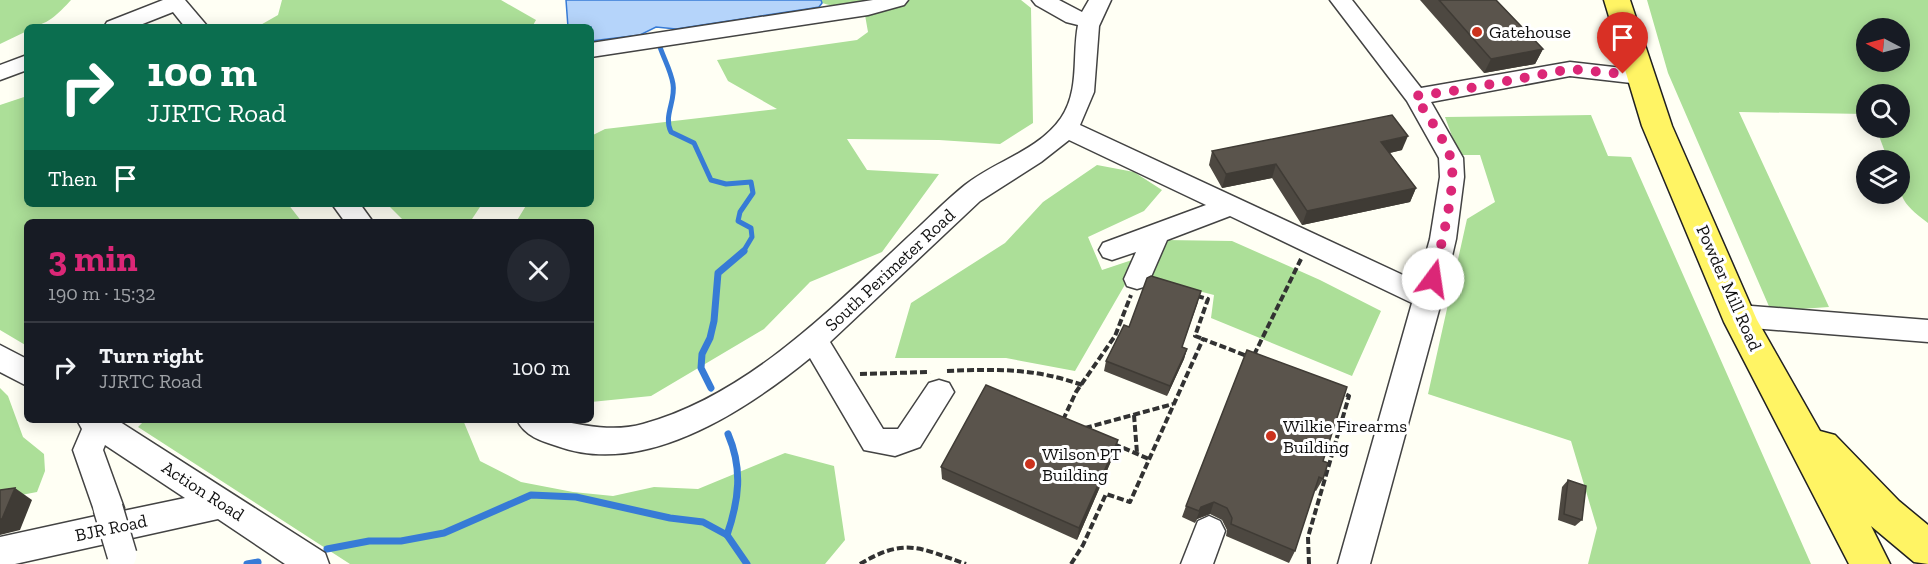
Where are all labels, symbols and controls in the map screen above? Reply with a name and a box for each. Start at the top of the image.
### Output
pin [1597,12,1648,74]
north arrow [1856,18,1910,72]
map controls [1856,18,1910,204]
place label: Gatehouse [1489,21,1571,43]
icon: arrive [1606,21,1639,54]
marker: Gatehouse [1470,25,1484,39]
text: 100 m [147,46,257,97]
icon: right [48,48,126,126]
button: search [1856,84,1910,138]
text: JJRTC Road [147,97,286,129]
button: layers [1856,150,1910,204]
icon: arrive [109,162,142,195]
text: Then [48,165,97,192]
street label: South Perimeter Road [820,204,960,336]
street label: Powder Mill Road [1691,222,1767,355]
text: 3 min [48,237,138,280]
button: close [507,239,570,302]
position arrow [1401,247,1465,311]
text: 190 m · 15:32 [48,281,156,305]
text: Turn right [99,342,203,369]
icon: right [48,351,81,384]
text: 100 m [512,354,570,381]
text: JJRTC Road [99,369,202,393]
place label: Wilkie Firearms Building [1283,415,1407,458]
marker: Wilkie Firearms Building [1264,429,1278,443]
place label: Wilson PT Building [1042,443,1121,486]
street label: Action Road [158,456,248,526]
marker: Wilson PT Building [1023,457,1037,471]
street label: BJR Road [73,510,149,546]

